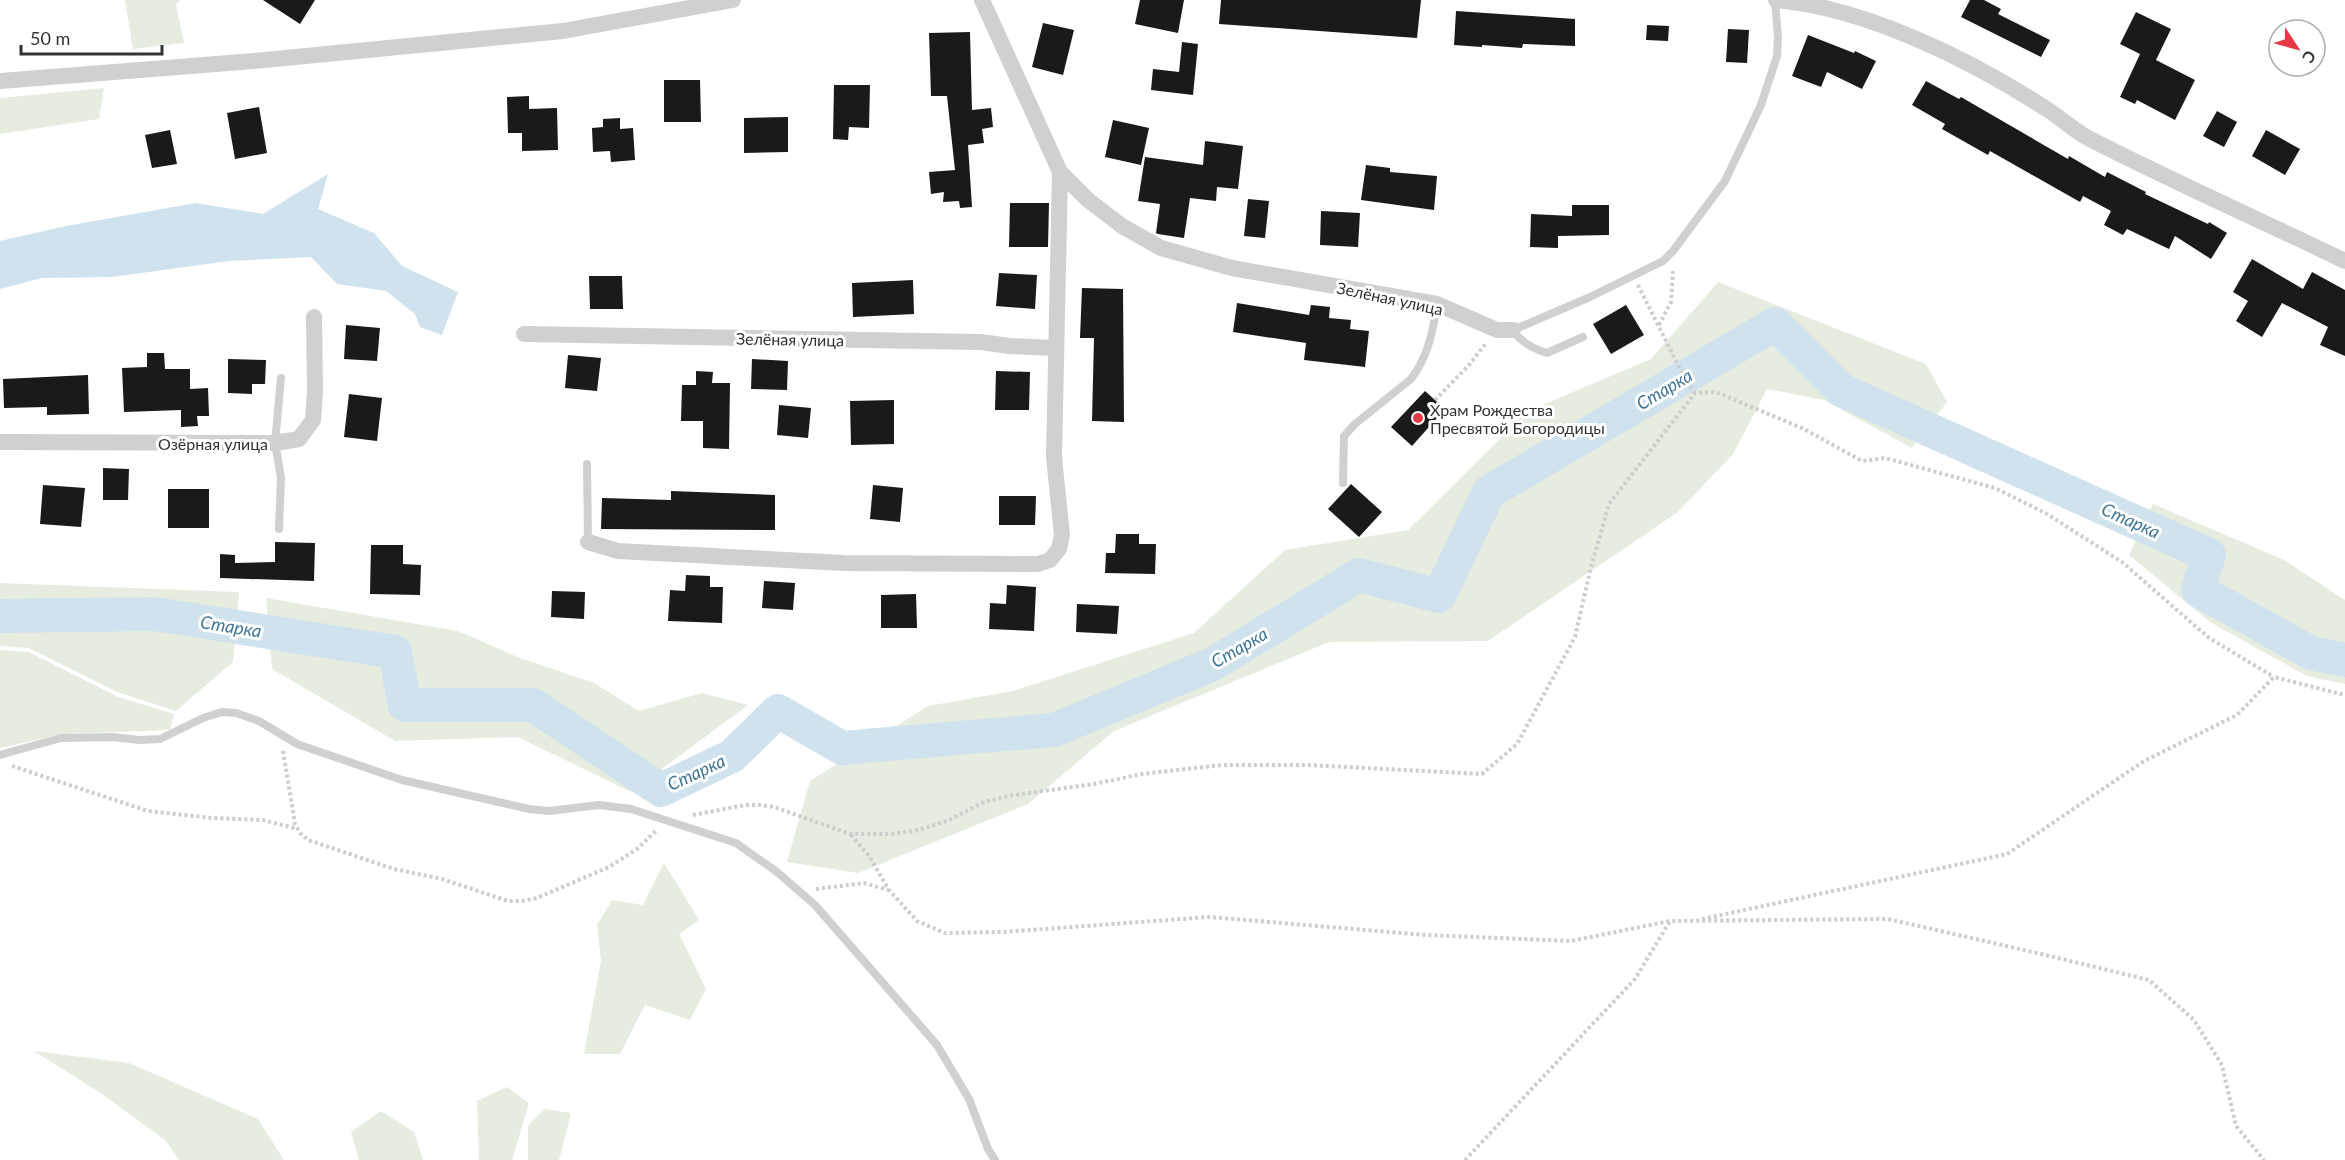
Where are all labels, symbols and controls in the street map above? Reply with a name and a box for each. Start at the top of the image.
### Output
scale bar [21,18,162,56]
north arrow [2267,18,2327,78]
text: 50 m [30,27,70,49]
text: С [2299,47,2320,67]
street label: Зелёная улица [1335,277,1445,319]
street label: Зелёная улица [736,329,844,349]
water label: Старка [1632,364,1696,414]
place label: Храм Рождества Пресвятой Богородицы [1430,400,1605,437]
marker: Храм Рождества Пресвятой Богородицы [1411,411,1425,425]
street label: Озёрная улица [158,434,268,453]
water label: Старка [2098,497,2164,543]
water label: Старка [199,610,263,642]
water label: Старка [1207,622,1271,672]
water label: Старка [663,749,729,795]

